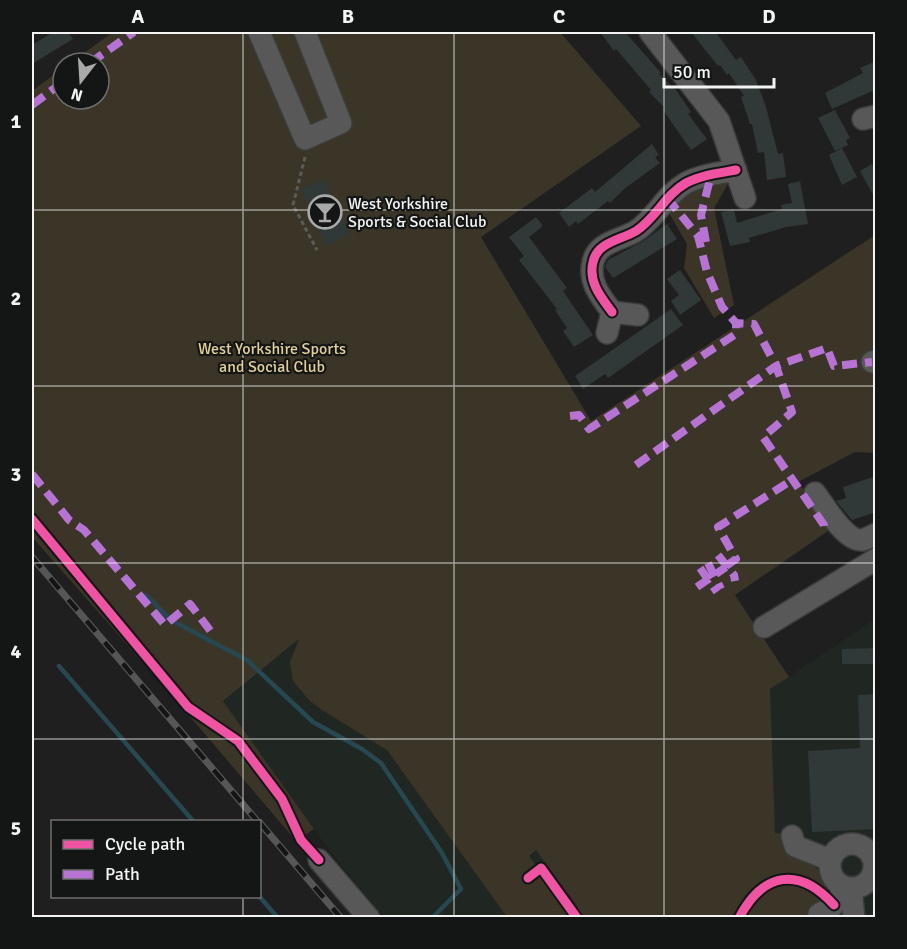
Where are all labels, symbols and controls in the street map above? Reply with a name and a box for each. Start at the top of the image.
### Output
text: A [132,4,145,29]
text: B [342,4,354,29]
text: C [553,4,565,29]
text: D [762,4,776,29]
north arrow [51,51,111,111]
scale bar [664,51,774,89]
text: 50 m [673,61,711,83]
text: N [69,83,85,106]
text: 1 [11,109,22,134]
bar icon: West Yorkshire Sports & Social Club [307,194,343,230]
place label: West Yorkshire Sports & Social Club [348,194,486,232]
text: 2 [11,286,21,311]
park label: West Yorkshire Sports and Social Club [198,339,346,377]
text: 3 [11,462,21,487]
text: 4 [11,639,22,664]
text: 5 [11,816,21,841]
legend [51,820,261,898]
text: Cycle path [105,833,185,855]
text: Path [105,863,140,885]

